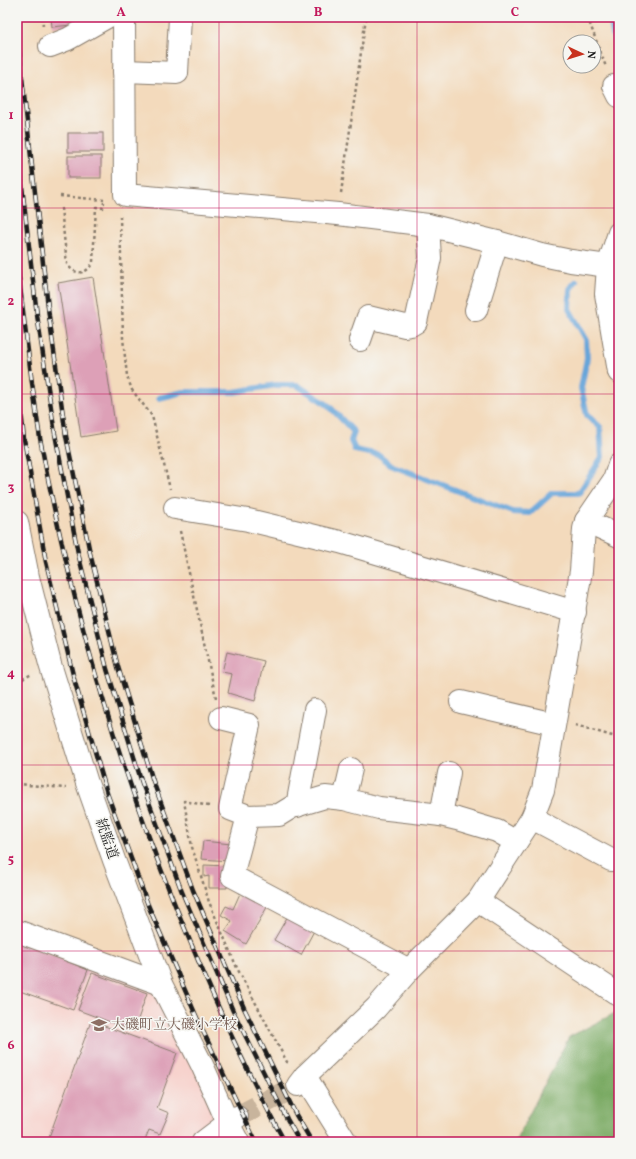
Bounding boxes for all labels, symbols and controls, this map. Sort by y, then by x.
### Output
text: A [116,4,126,22]
text: B [314,4,323,22]
text: C [511,4,519,22]
north arrow [562,34,602,74]
text: N [583,50,598,59]
text: 1 [8,107,14,125]
text: 2 [8,293,15,311]
text: 3 [8,479,15,497]
text: 4 [7,665,15,683]
street label: 統監道 [90,816,122,862]
text: 5 [8,851,14,869]
school or university icon: 大磯町立大磯小学校 [90,1016,108,1034]
place label: 大磯町立大磯小学校 [111,1016,237,1035]
text: 6 [7,1037,15,1055]

